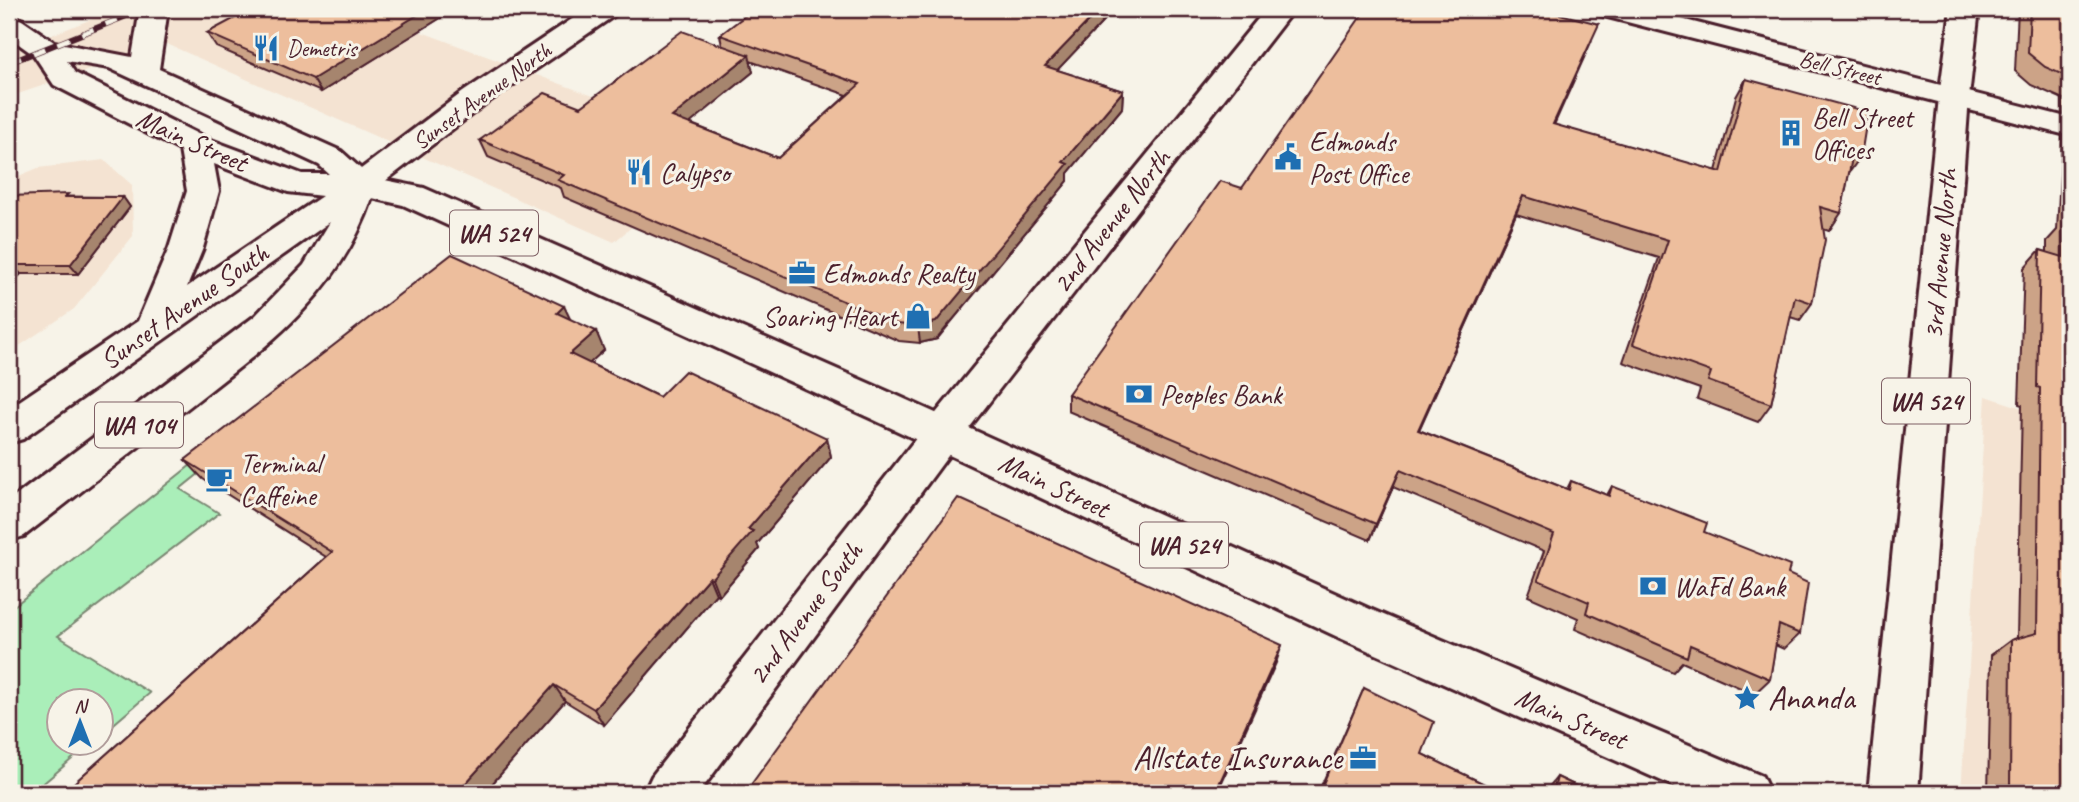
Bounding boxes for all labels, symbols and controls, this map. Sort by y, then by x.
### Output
restaurant icon: Demetris [251,33,281,63]
place label: Demetris [287,34,359,63]
street label: Sunset Avenue North [407,35,558,156]
street label: Bell Street [1796,44,1886,93]
street label: Main Street [131,100,255,181]
place label: Bell Street Offices [1812,100,1915,167]
building icon: Bell Street Offices [1776,118,1806,148]
place label: Edmonds Post Office [1309,124,1410,191]
street label: 2nd Avenue North [1044,140,1179,300]
public building icon: Edmonds Post Office [1273,142,1303,172]
place label: Calypso [660,155,733,190]
restaurant icon: Calypso [624,157,654,187]
street label: 3rd Avenue North [1915,165,1965,341]
road number: WA 524 [450,210,538,256]
street label: Sunset Avenue South [93,234,276,377]
place label: Edmonds Realty [823,256,977,291]
office icon: Edmonds Realty [787,258,817,288]
place label: Soaring Heart [762,299,900,334]
shop icon: Soaring Heart [903,301,933,331]
place label: Peoples Bank [1160,377,1284,412]
road number: WA 524 [1882,378,1970,424]
bank icon: Peoples Bank [1124,379,1154,409]
road number: WA 104 [95,402,183,448]
street label: Main Street [993,444,1117,527]
place label: Terminal Caffeine [240,446,326,513]
cafe icon: Terminal Caffeine [204,464,234,494]
road number: WA 524 [1140,523,1228,568]
street label: 2nd Avenue South [740,534,871,691]
place label: WaFd Bank [1674,569,1787,604]
bank icon: WaFd Bank [1638,571,1668,601]
place label: Ananda [1768,677,1856,719]
street label: Main Street [1510,679,1634,758]
place icon: Ananda [1732,683,1762,713]
north arrow [46,686,116,756]
text: N [74,694,89,718]
place label: Allstate Insurance [1133,737,1344,779]
office icon: Allstate Insurance [1348,743,1378,773]

